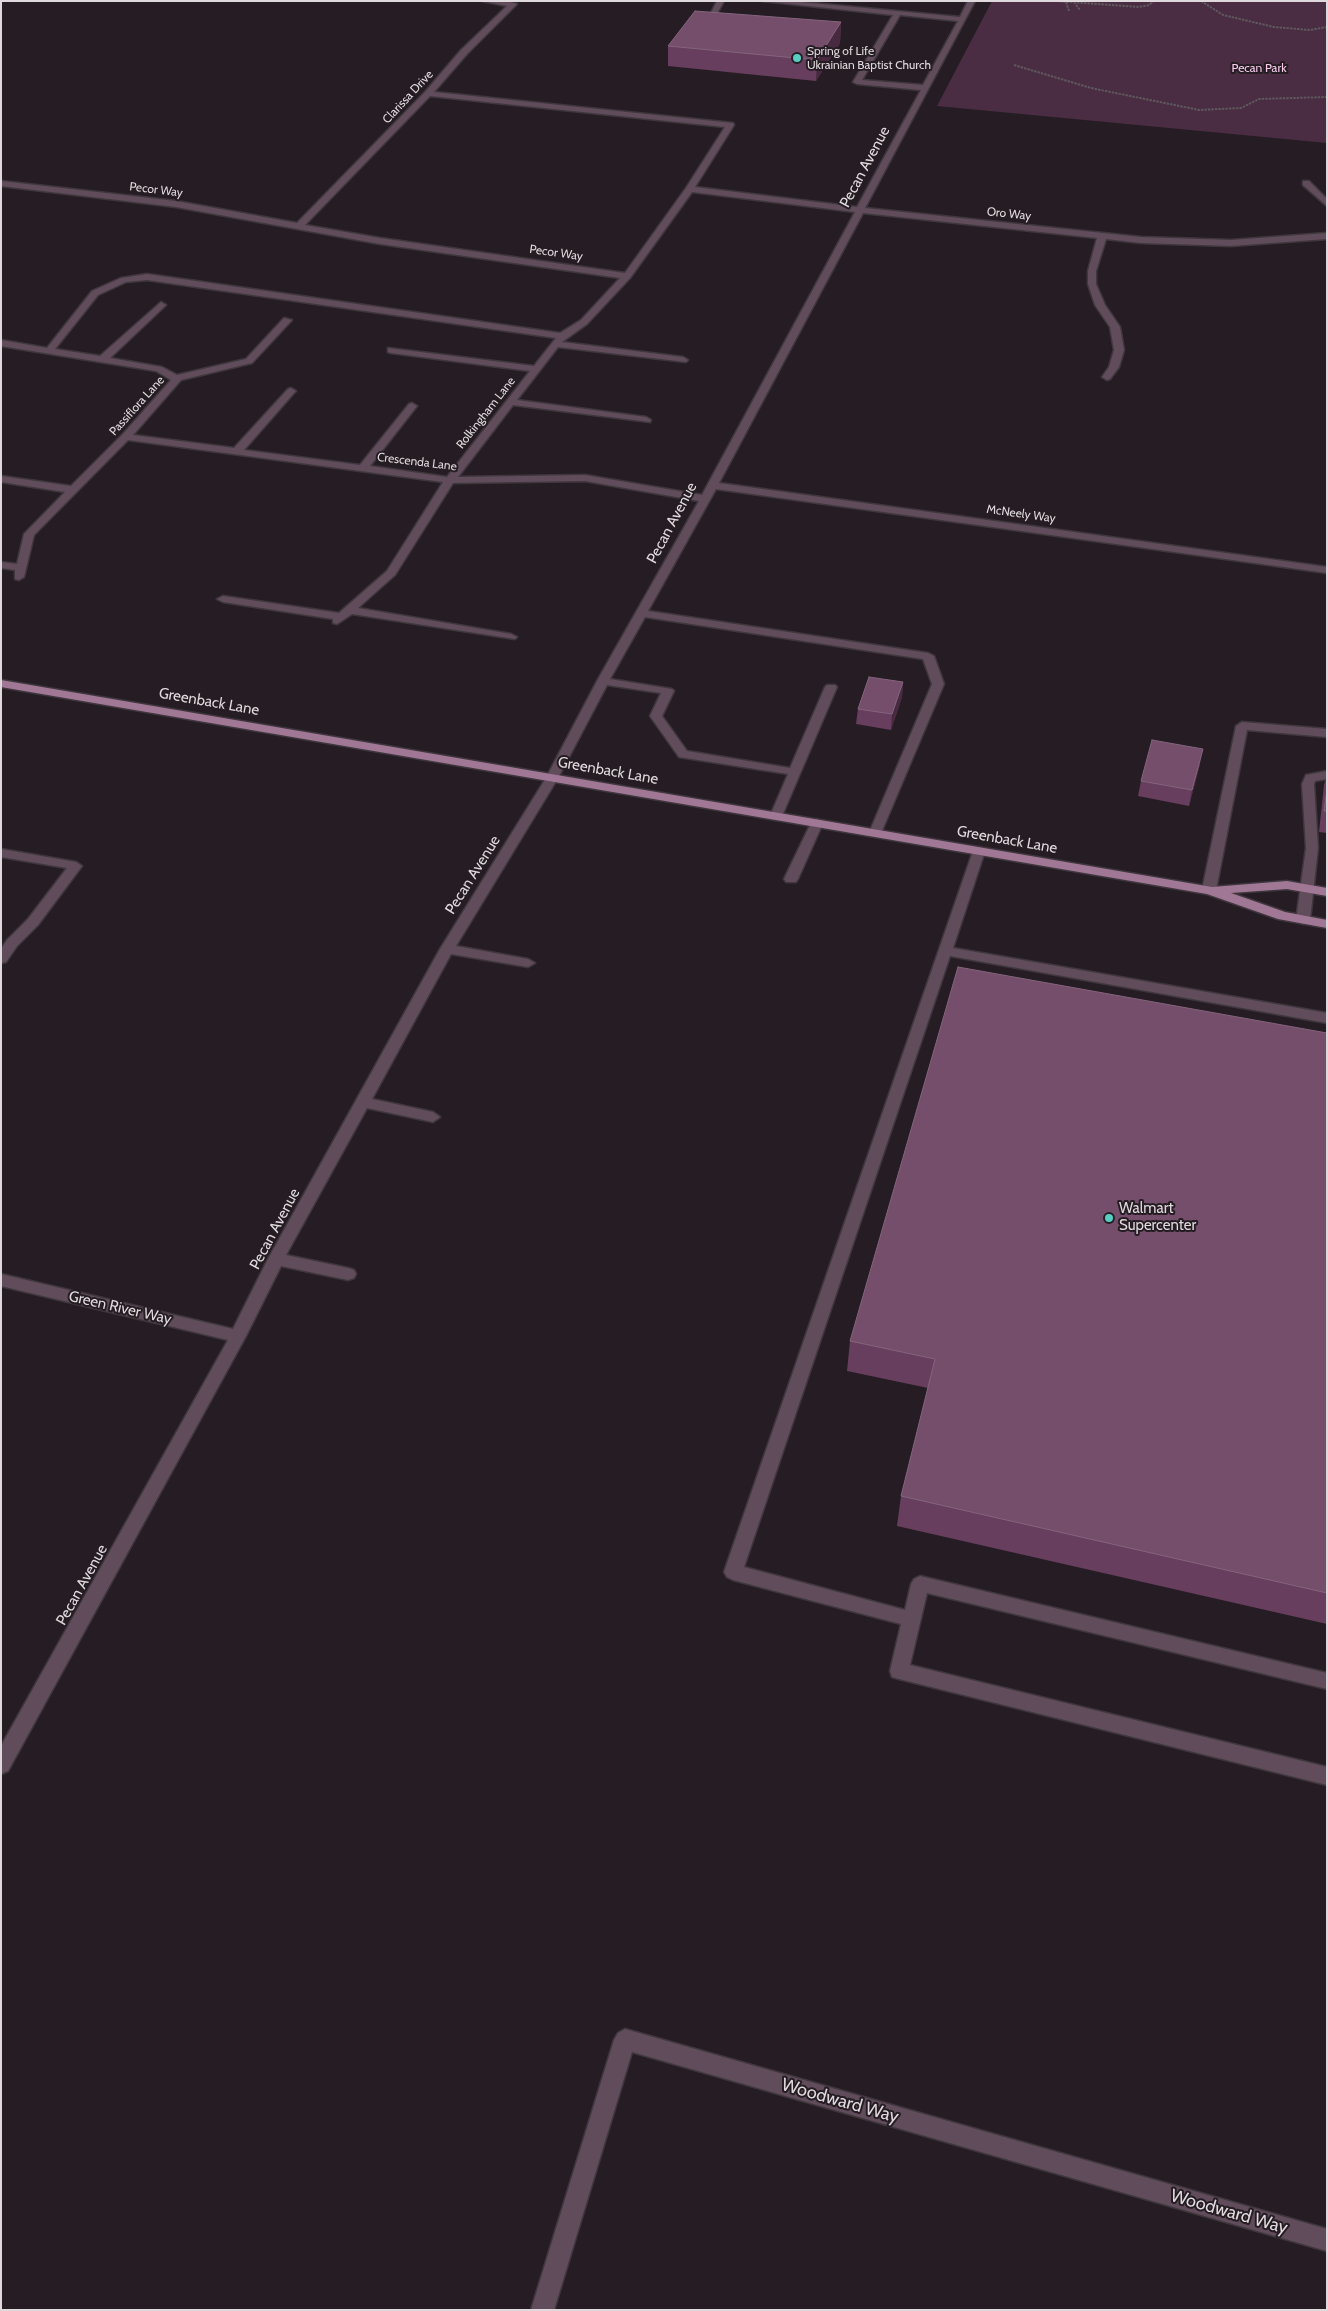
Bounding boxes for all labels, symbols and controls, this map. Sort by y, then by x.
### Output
place label: Spring of Life Ukrainian Baptist Church [807,44,931,72]
marker: Spring of Life Ukrainian Baptist Church [791,52,803,64]
park label: Pecan Park [1231,61,1287,75]
street label: Clarissa Drive [380,67,436,127]
street label: Pecan Avenue [836,123,894,211]
street label: Pecor Way [128,180,184,200]
street label: Oro Way [986,205,1032,223]
street label: Pecor Way [528,242,584,264]
street label: Passiflora Lane [107,373,167,439]
street label: Rolkingham Lane [453,374,519,452]
street label: Crescenda Lane [376,450,458,474]
street label: Pecan Avenue [643,479,701,567]
street label: McNeely Way [986,502,1056,526]
street label: Greenback Lane [157,684,261,720]
street label: Greenback Lane [556,753,660,789]
street label: Greenback Lane [955,822,1059,858]
street label: Pecan Avenue [442,832,504,918]
street label: Pecan Avenue [246,1185,304,1273]
place label: Walmart Supercenter [1119,1200,1196,1235]
marker: Walmart Supercenter [1103,1212,1115,1224]
street label: Green River Way [67,1287,173,1329]
street label: Pecan Avenue [52,1542,112,1628]
street label: Woodward Way [779,2074,901,2128]
street label: Woodward Way [1168,2185,1290,2239]

